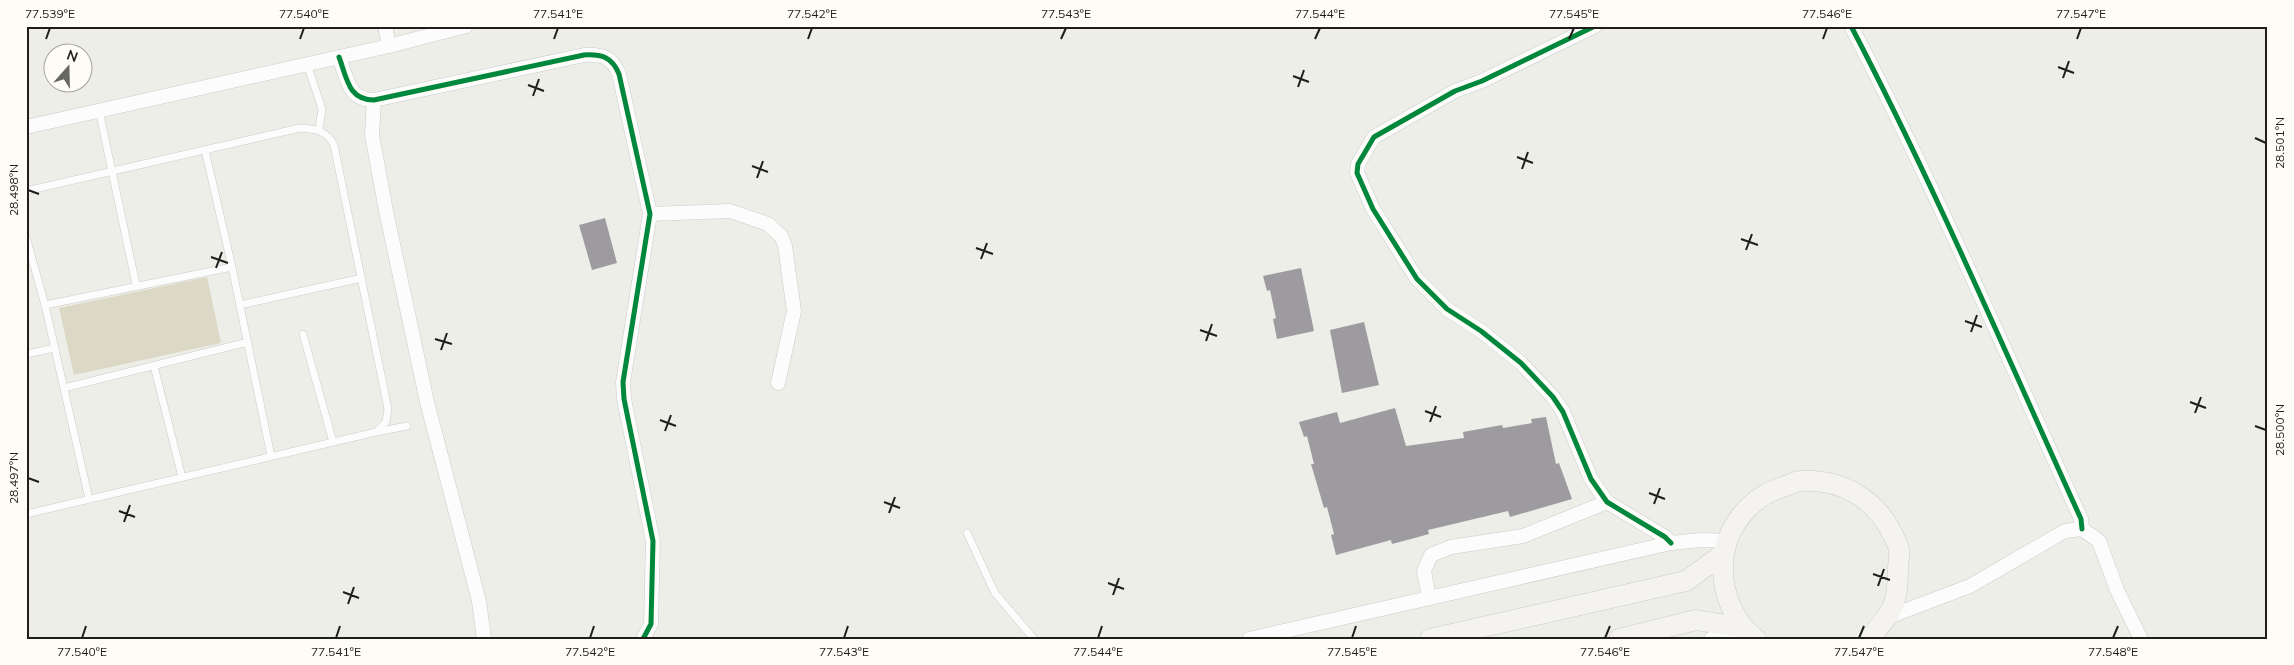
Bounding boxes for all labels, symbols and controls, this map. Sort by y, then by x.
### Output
text: 77.539°E [25,6,75,21]
text: 77.540°E [279,6,329,21]
text: 77.541°E [533,6,583,21]
text: 77.542°E [787,6,837,21]
text: 77.543°E [1041,6,1091,21]
text: 77.544°E [1295,6,1345,21]
text: 77.545°E [1549,6,1599,21]
text: 77.546°E [1802,6,1852,21]
text: 77.547°E [2056,6,2106,21]
north arrow [42,42,92,92]
text: N [64,46,80,66]
text: 28.501°N [2272,117,2287,169]
text: 28.498°N [6,164,21,216]
text: 28.500°N [2272,404,2287,456]
text: 28.497°N [6,452,21,504]
text: 77.540°E [57,644,107,659]
text: 77.541°E [311,644,361,659]
text: 77.542°E [565,644,615,659]
text: 77.543°E [819,644,869,659]
text: 77.544°E [1073,644,1123,659]
text: 77.545°E [1327,644,1377,659]
text: 77.546°E [1580,644,1630,659]
text: 77.547°E [1834,644,1884,659]
text: 77.548°E [2088,644,2138,659]

